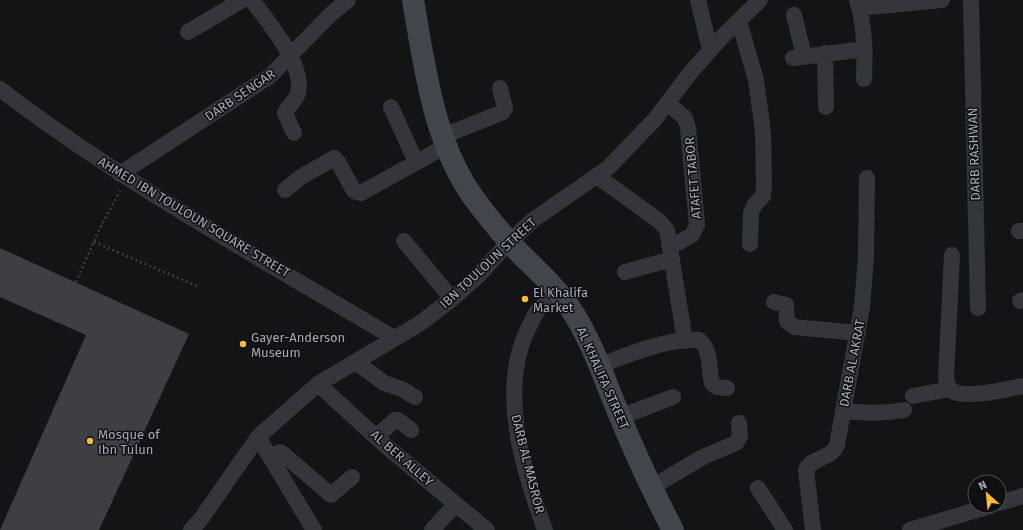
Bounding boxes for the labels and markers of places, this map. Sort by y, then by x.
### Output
place label: El Khalifa Market [533,285,588,315]
marker: El Khalifa Market [520,294,530,304]
place label: Gayer-Anderson Museum [251,330,345,360]
marker: Gayer-Anderson Museum [238,339,248,349]
place label: Mosque of Ibn Tulun [98,427,161,457]
marker: Mosque of Ibn Tulun [85,436,95,446]

